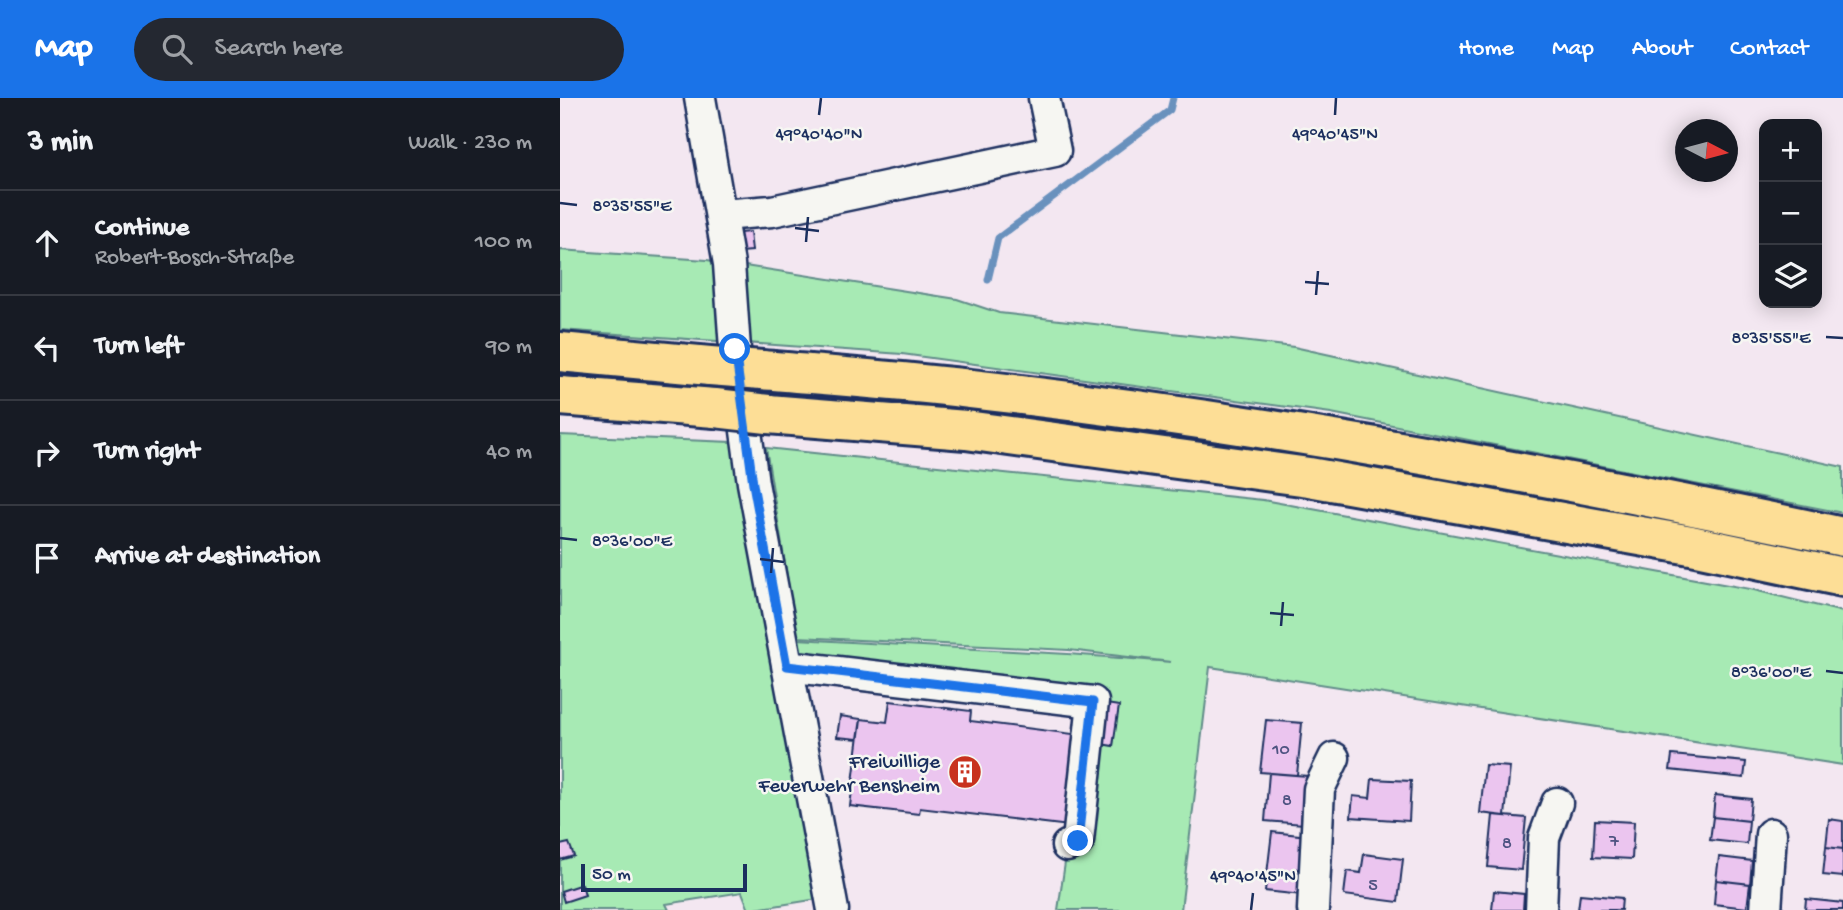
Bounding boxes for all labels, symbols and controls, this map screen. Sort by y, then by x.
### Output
search box [134,18,624,81]
text: Map [35,30,92,68]
icon: search [158,30,196,68]
text: Search here [214,34,343,65]
text: Home [1458,35,1514,64]
text: Map [1552,35,1594,64]
text: About [1632,35,1692,64]
text: Contact [1730,35,1808,64]
north arrow [1675,119,1738,182]
map controls [1759,119,1822,308]
button: + [1759,119,1822,182]
text: 49°40'40"N [776,125,862,146]
text: 49°40'45"N [1292,125,1378,146]
text: 3 min [28,126,93,161]
text: Walk · 230 m [408,130,532,157]
button: − [1759,182,1822,245]
text: 8°35'55"E [593,197,672,218]
text: Continue [95,214,189,245]
icon: ahead [28,224,66,262]
text: 100 m [475,229,532,256]
text: Robert-Bosch-Straße [95,245,294,272]
button: layers [1759,245,1822,308]
icon: left [28,329,66,367]
text: 8°35'55"E [1732,329,1811,350]
text: Turn left [95,332,183,363]
route start [719,333,750,364]
text: 90 m [486,334,532,361]
icon: right [28,434,66,472]
text: Turn right [95,437,199,468]
text: 40 m [486,439,532,466]
text: 8°36'00"E [592,532,673,553]
icon: arrive [28,539,66,577]
text: Arrive at destination [95,542,320,573]
text: 8°36'00"E [1731,663,1812,684]
house number: 10 [1271,740,1290,761]
place label: Freiwillige Feuerwehr Bensheim [758,751,941,800]
building icon: Freiwillige Feuerwehr Bensheim [946,753,984,791]
house number: 8 [1282,791,1292,812]
route end [1062,825,1093,856]
house number: 7 [1608,832,1619,853]
house number: 8 [1502,834,1512,855]
scale bar [581,861,747,893]
text: 50 m [592,864,631,887]
text: 49°40'45"N [1210,867,1296,888]
house number: 5 [1368,876,1378,897]

